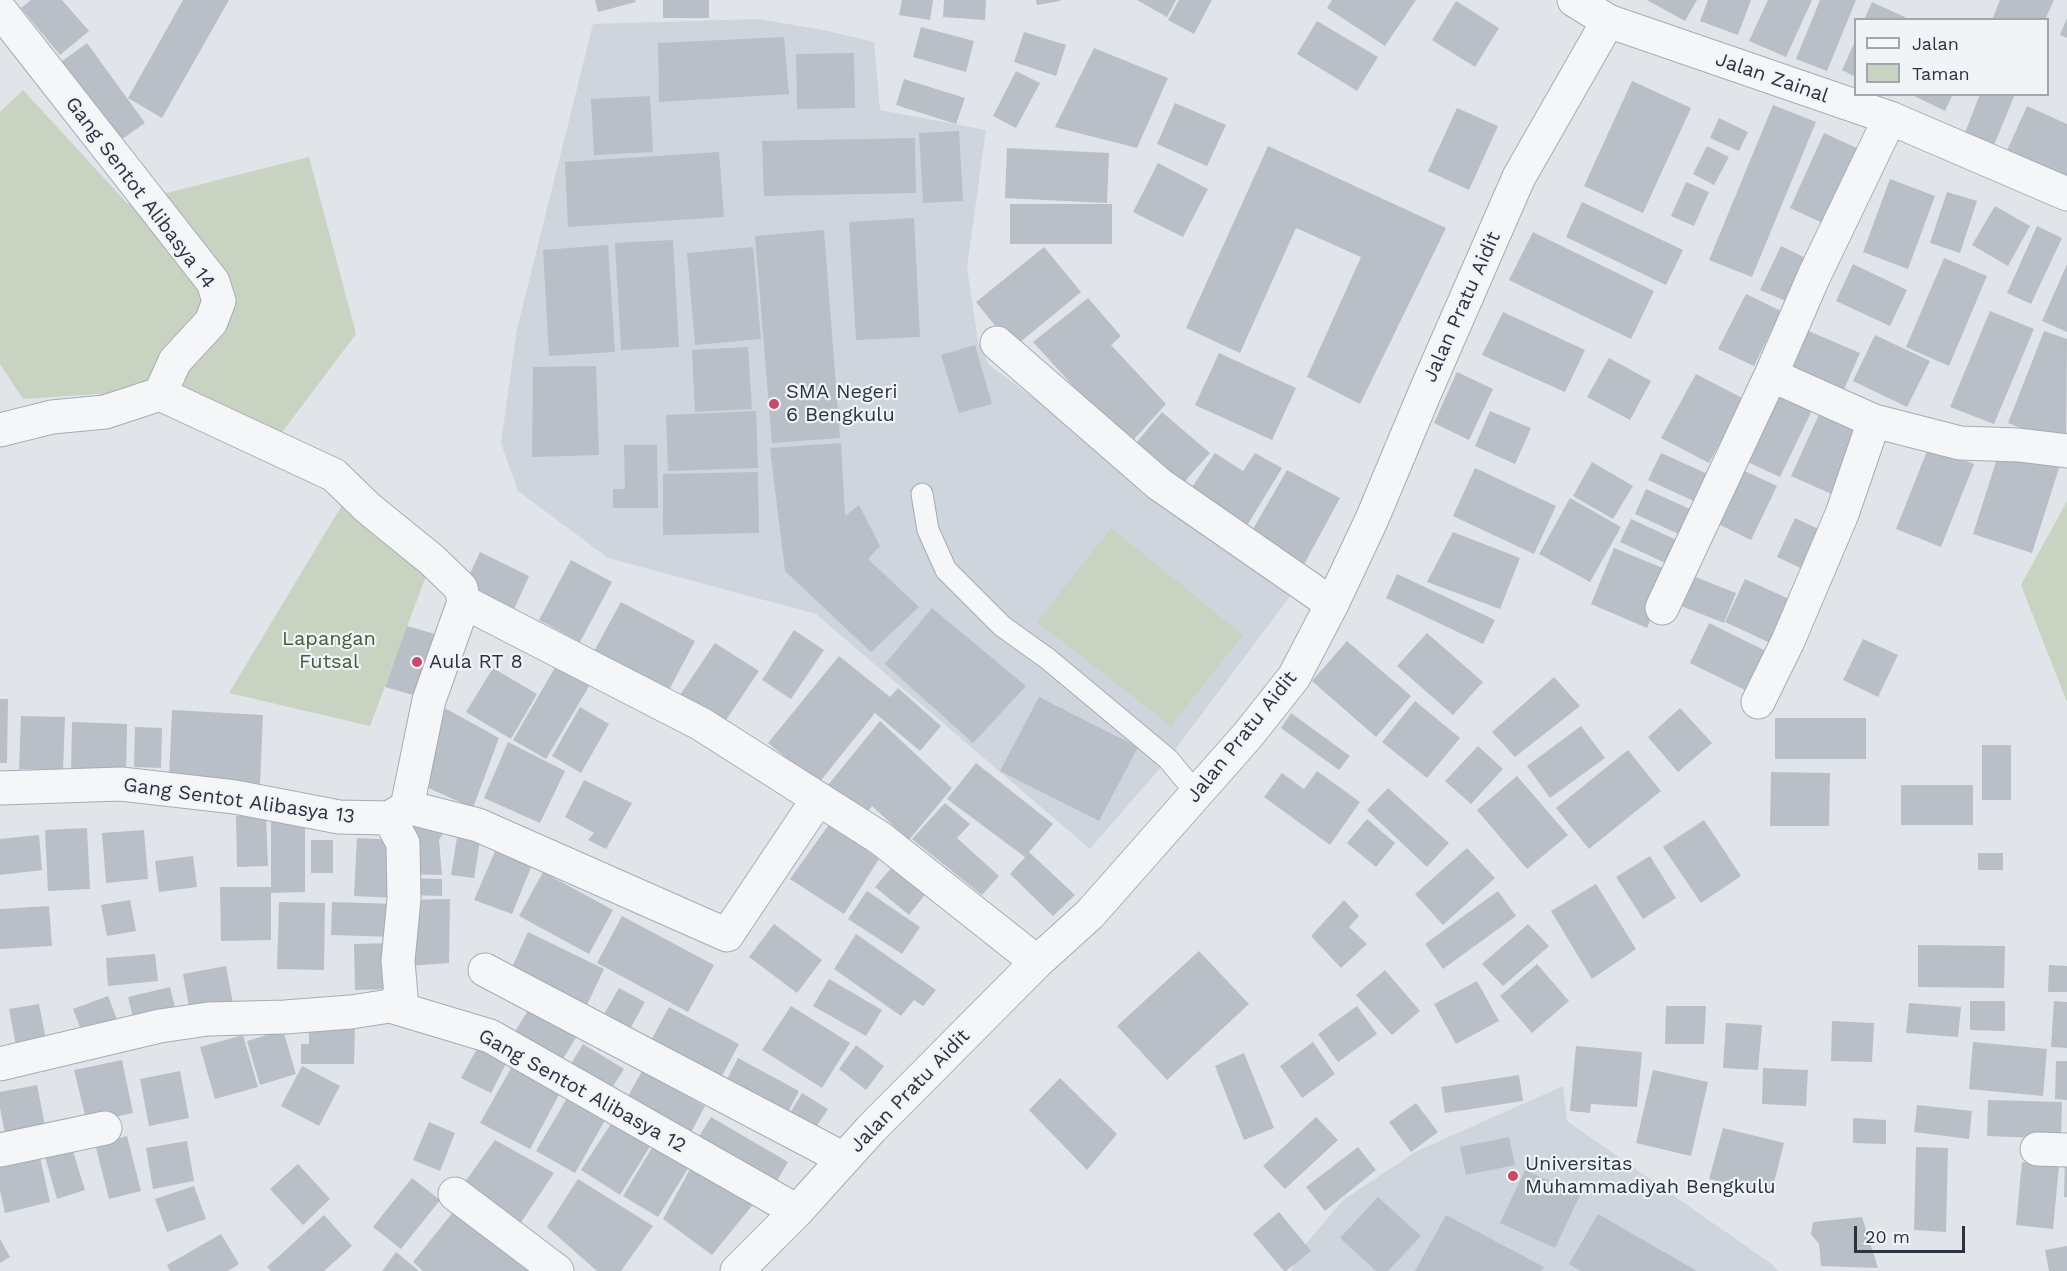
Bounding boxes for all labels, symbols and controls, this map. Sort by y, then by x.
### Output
legend [1854,18,2049,96]
text: Jalan [1912,33,1959,54]
street label: Jalan Zainal [1712,47,1832,109]
text: Taman [1912,63,1970,84]
street label: Gang Sentot Alibasya 14 [60,92,220,294]
street label: Jalan Pratu Aidit [1418,228,1506,386]
place label: SMA Negeri 6 Bengkulu [786,380,898,427]
marker: SMA Negeri 6 Bengkulu [767,397,781,411]
park label: Lapangan Futsal [282,627,376,674]
place label: Aula RT 8 [429,650,523,674]
marker: Aula RT 8 [410,655,424,669]
street label: Jalan Pratu Aidit [1182,666,1302,808]
street label: Gang Sentot Alibasya 13 [122,773,356,829]
street label: Gang Sentot Alibasya 12 [474,1024,690,1158]
street label: Jalan Pratu Aidit [845,1024,975,1158]
place label: Universitas Muhammadiyah Bengkulu [1525,1152,1776,1199]
marker: Universitas Muhammadiyah Bengkulu [1506,1169,1520,1183]
scale bar [1857,1214,1968,1252]
text: 20 m [1865,1226,1910,1247]

